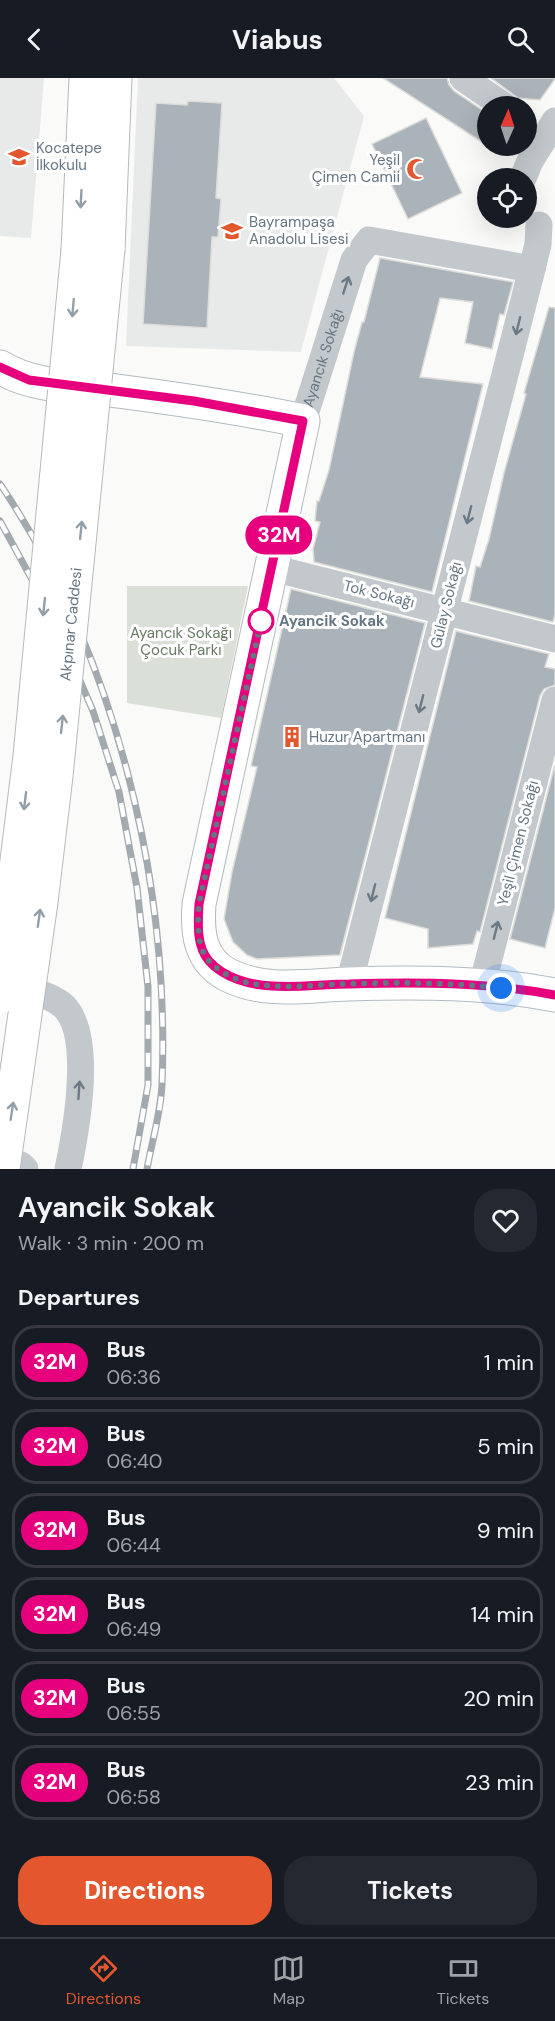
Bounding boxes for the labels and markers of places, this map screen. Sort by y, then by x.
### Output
place label: Kocatepe İlkokulu [36,138,102,175]
school or university icon: Kocatepe İlkokulu [7,145,31,169]
place label: Yeşil Çimen Camii [312,150,400,187]
mosque icon: Yeşil Çimen Camii [405,157,429,181]
place label: Bayrampaşa Anadolu Lisesi [249,212,349,249]
school or university icon: Bayrampaşa Anadolu Lisesi [220,219,244,243]
marker: Ayancik Sokak [248,608,274,634]
place label: Ayancik Sokak [279,611,385,631]
building icon: Huzur Apartmanı [280,725,304,749]
place label: Huzur Apartmanı [309,727,425,747]

